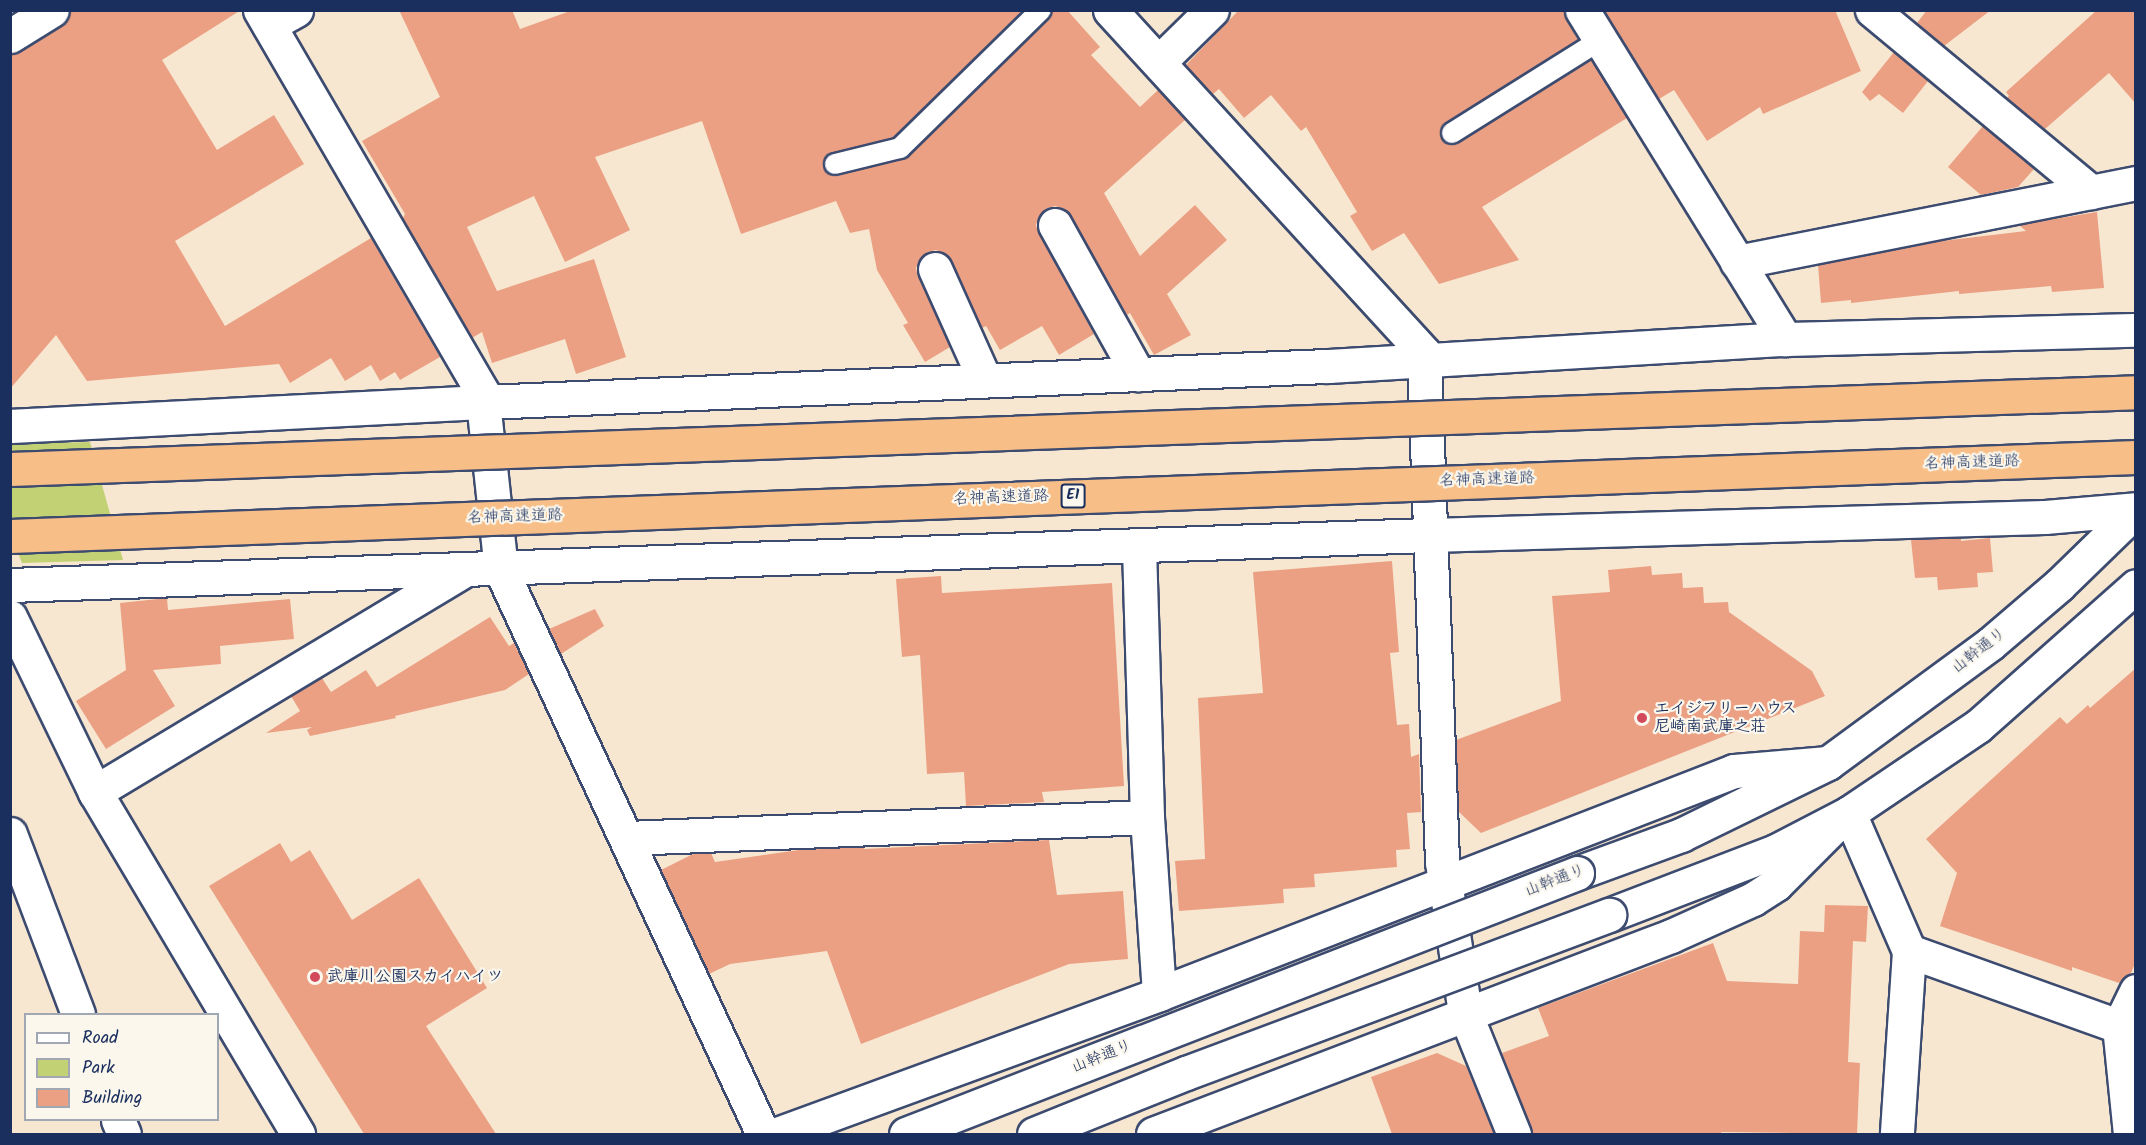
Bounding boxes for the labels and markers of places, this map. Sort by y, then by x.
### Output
place label: エイジフリーハウス 尼崎南武庫之荘 [1654,699,1798,737]
marker: エイジフリーハウス 尼崎南武庫之荘 [1635,711,1649,725]
place label: 武庫川公園スカイハイツ [327,967,503,987]
marker: 武庫川公園スカイハイツ [308,970,322,984]

